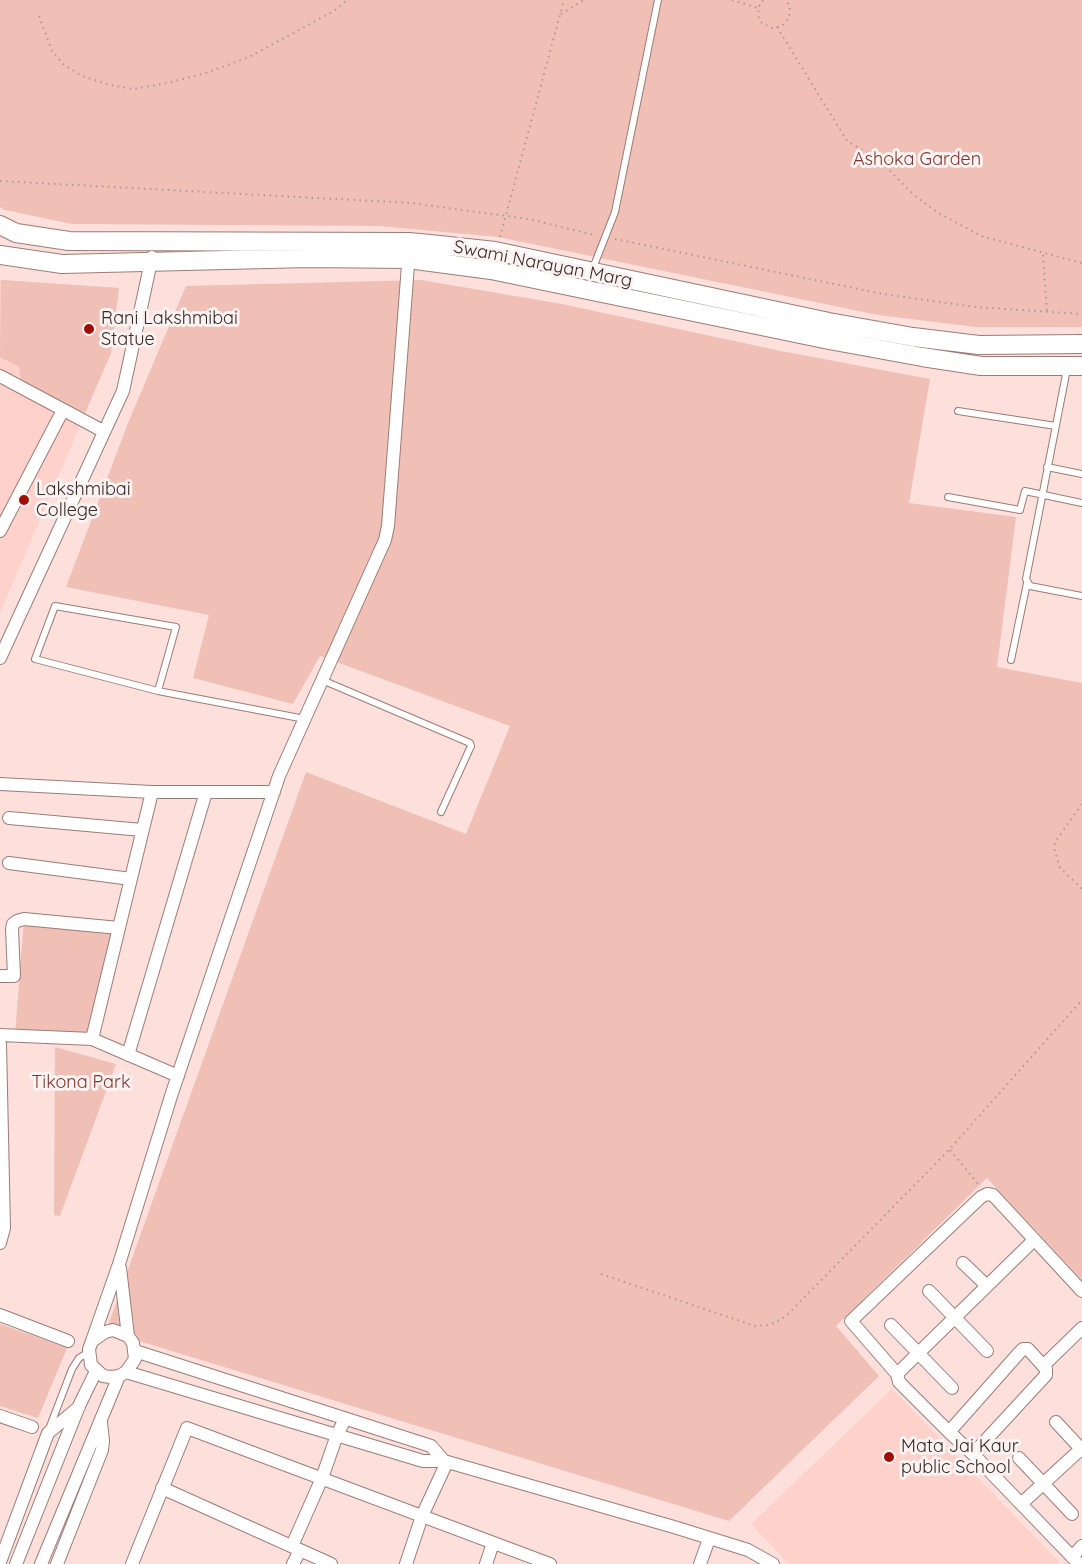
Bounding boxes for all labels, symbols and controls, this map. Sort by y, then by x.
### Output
park label: Ashoka Garden [853,149,981,171]
street label: Swami Narayan Marg [452,236,634,292]
place label: Rani Lakshmibai Statue [101,308,238,350]
marker: Rani Lakshmibai Statue [82,322,96,336]
place label: Lakshmibai College [36,479,131,522]
marker: Lakshmibai College [17,493,31,507]
park label: Tikona Park [31,1072,131,1094]
place label: Mata Jai Kaur public School [901,1436,1019,1478]
marker: Mata Jai Kaur public School [882,1450,896,1464]

